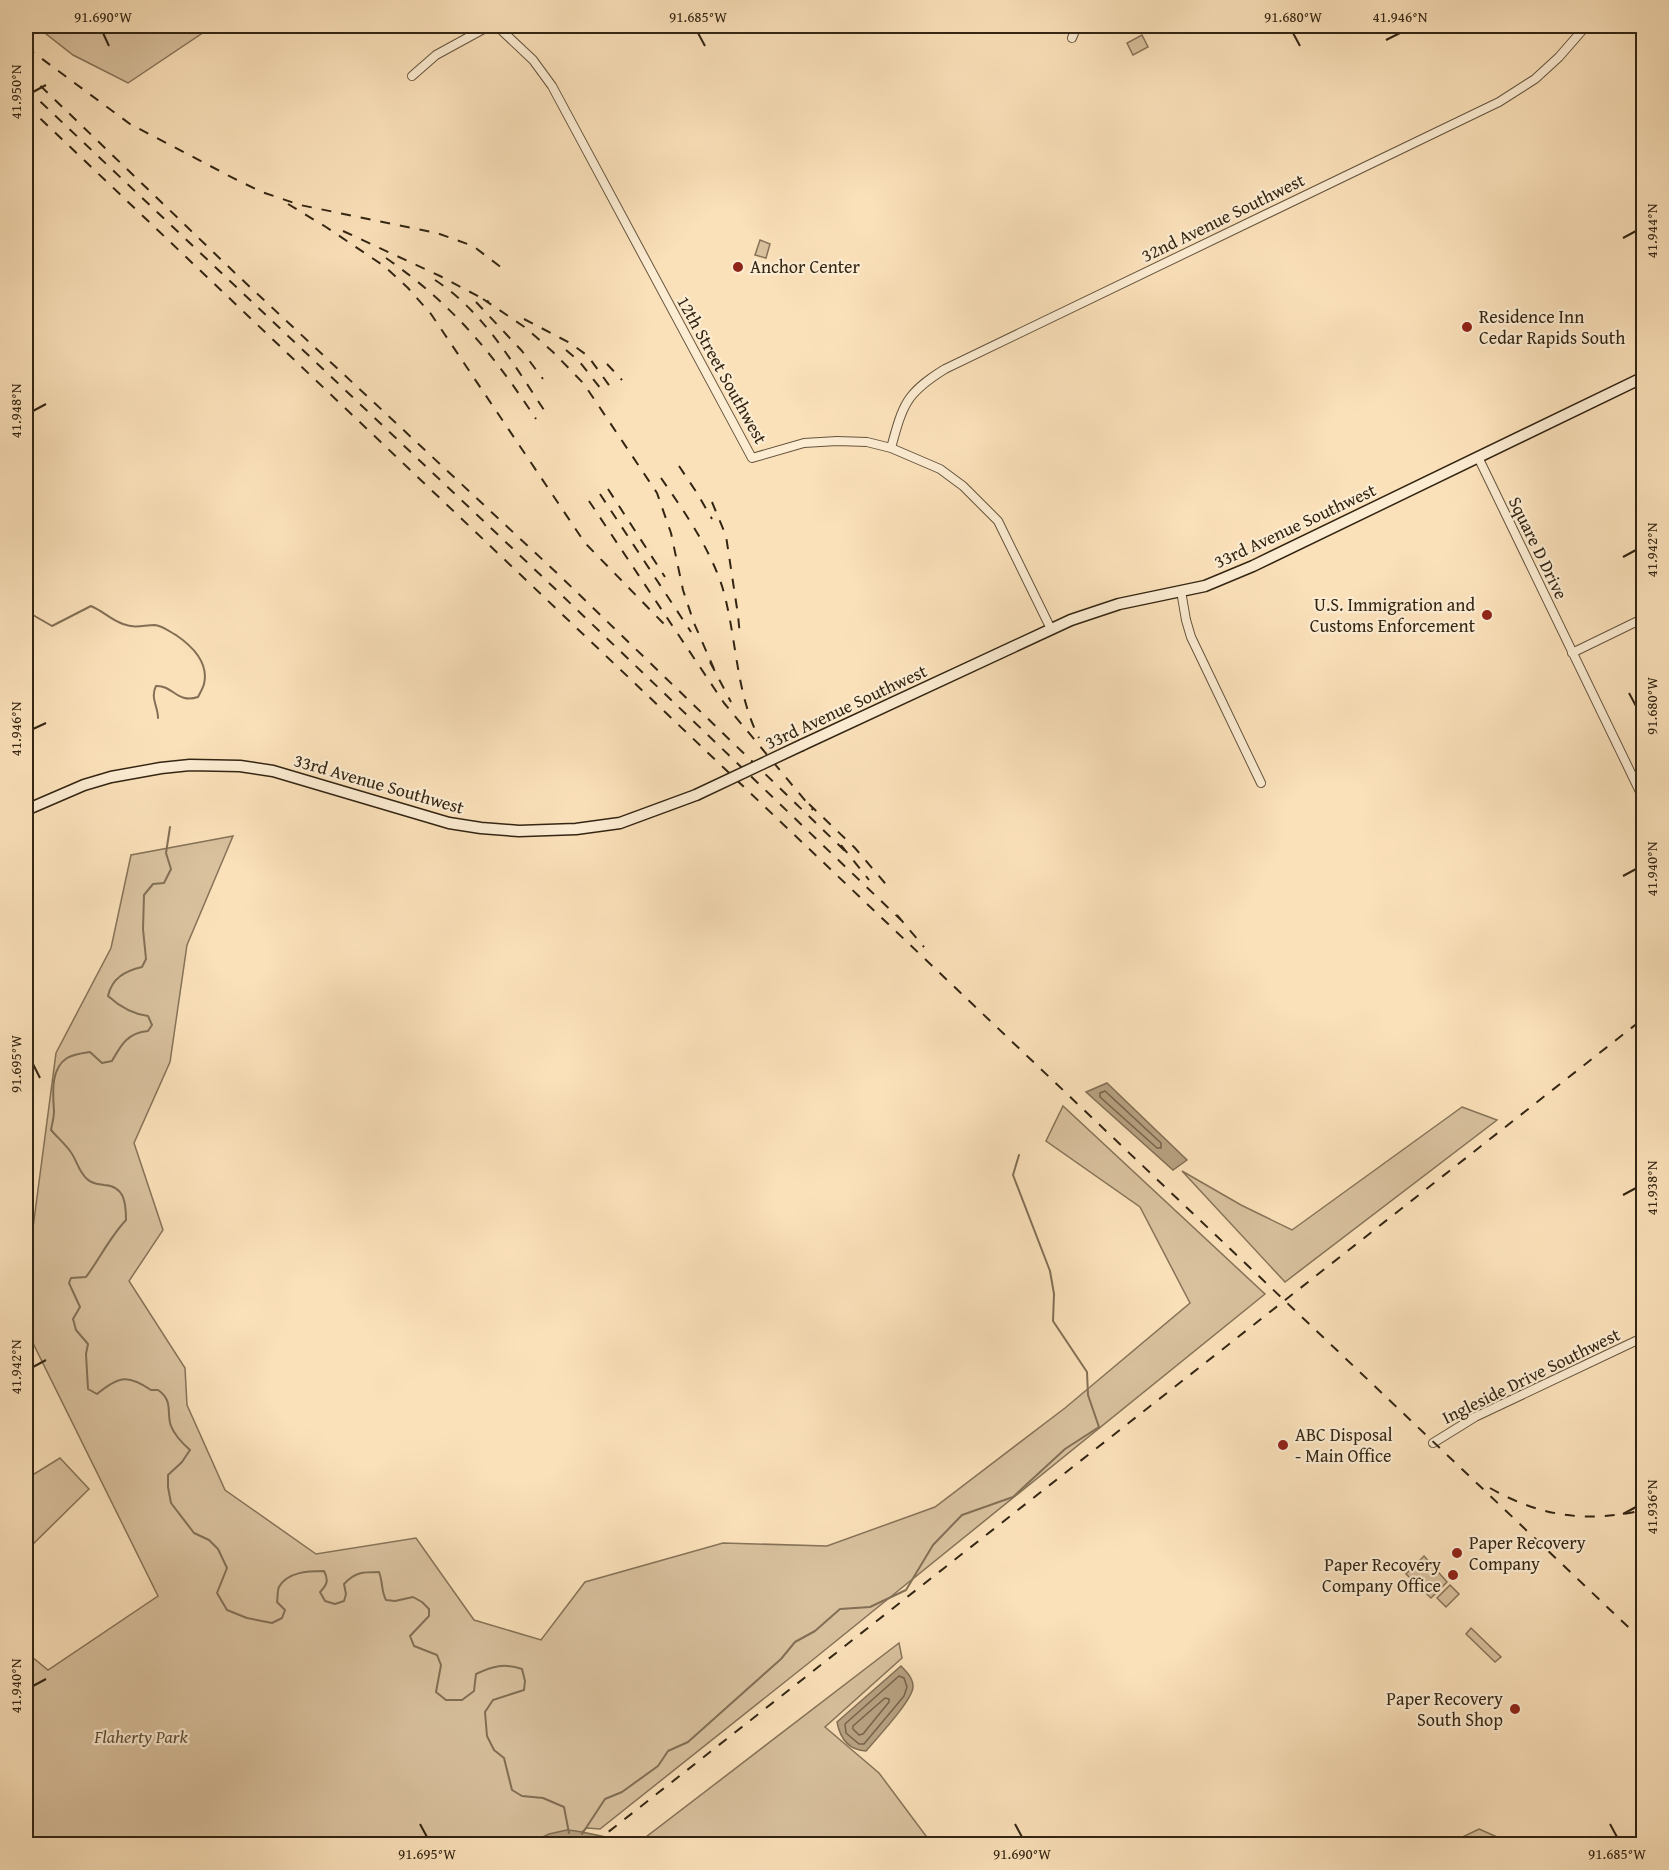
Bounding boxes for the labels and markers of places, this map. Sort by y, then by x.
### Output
place label: Anchor Center [750,253,861,280]
marker: Anchor Center [731,260,745,274]
place label: Residence Inn Cedar Rapids South [1479,303,1625,351]
marker: Residence Inn Cedar Rapids South [1460,320,1474,334]
place label: U.S. Immigration and Customs Enforcement [1310,591,1476,639]
marker: U.S. Immigration and Customs Enforcement [1480,608,1494,622]
place label: ABC Disposal - Main Office [1295,1421,1393,1469]
marker: ABC Disposal - Main Office [1276,1438,1290,1452]
place label: Paper Recovery Company [1469,1529,1586,1577]
marker: Paper Recovery Company [1450,1546,1464,1560]
place label: Paper Recovery Company Office [1322,1551,1441,1599]
marker: Paper Recovery Company Office [1446,1568,1460,1582]
place label: Paper Recovery South Shop [1386,1685,1503,1733]
marker: Paper Recovery South Shop [1508,1702,1522,1716]

